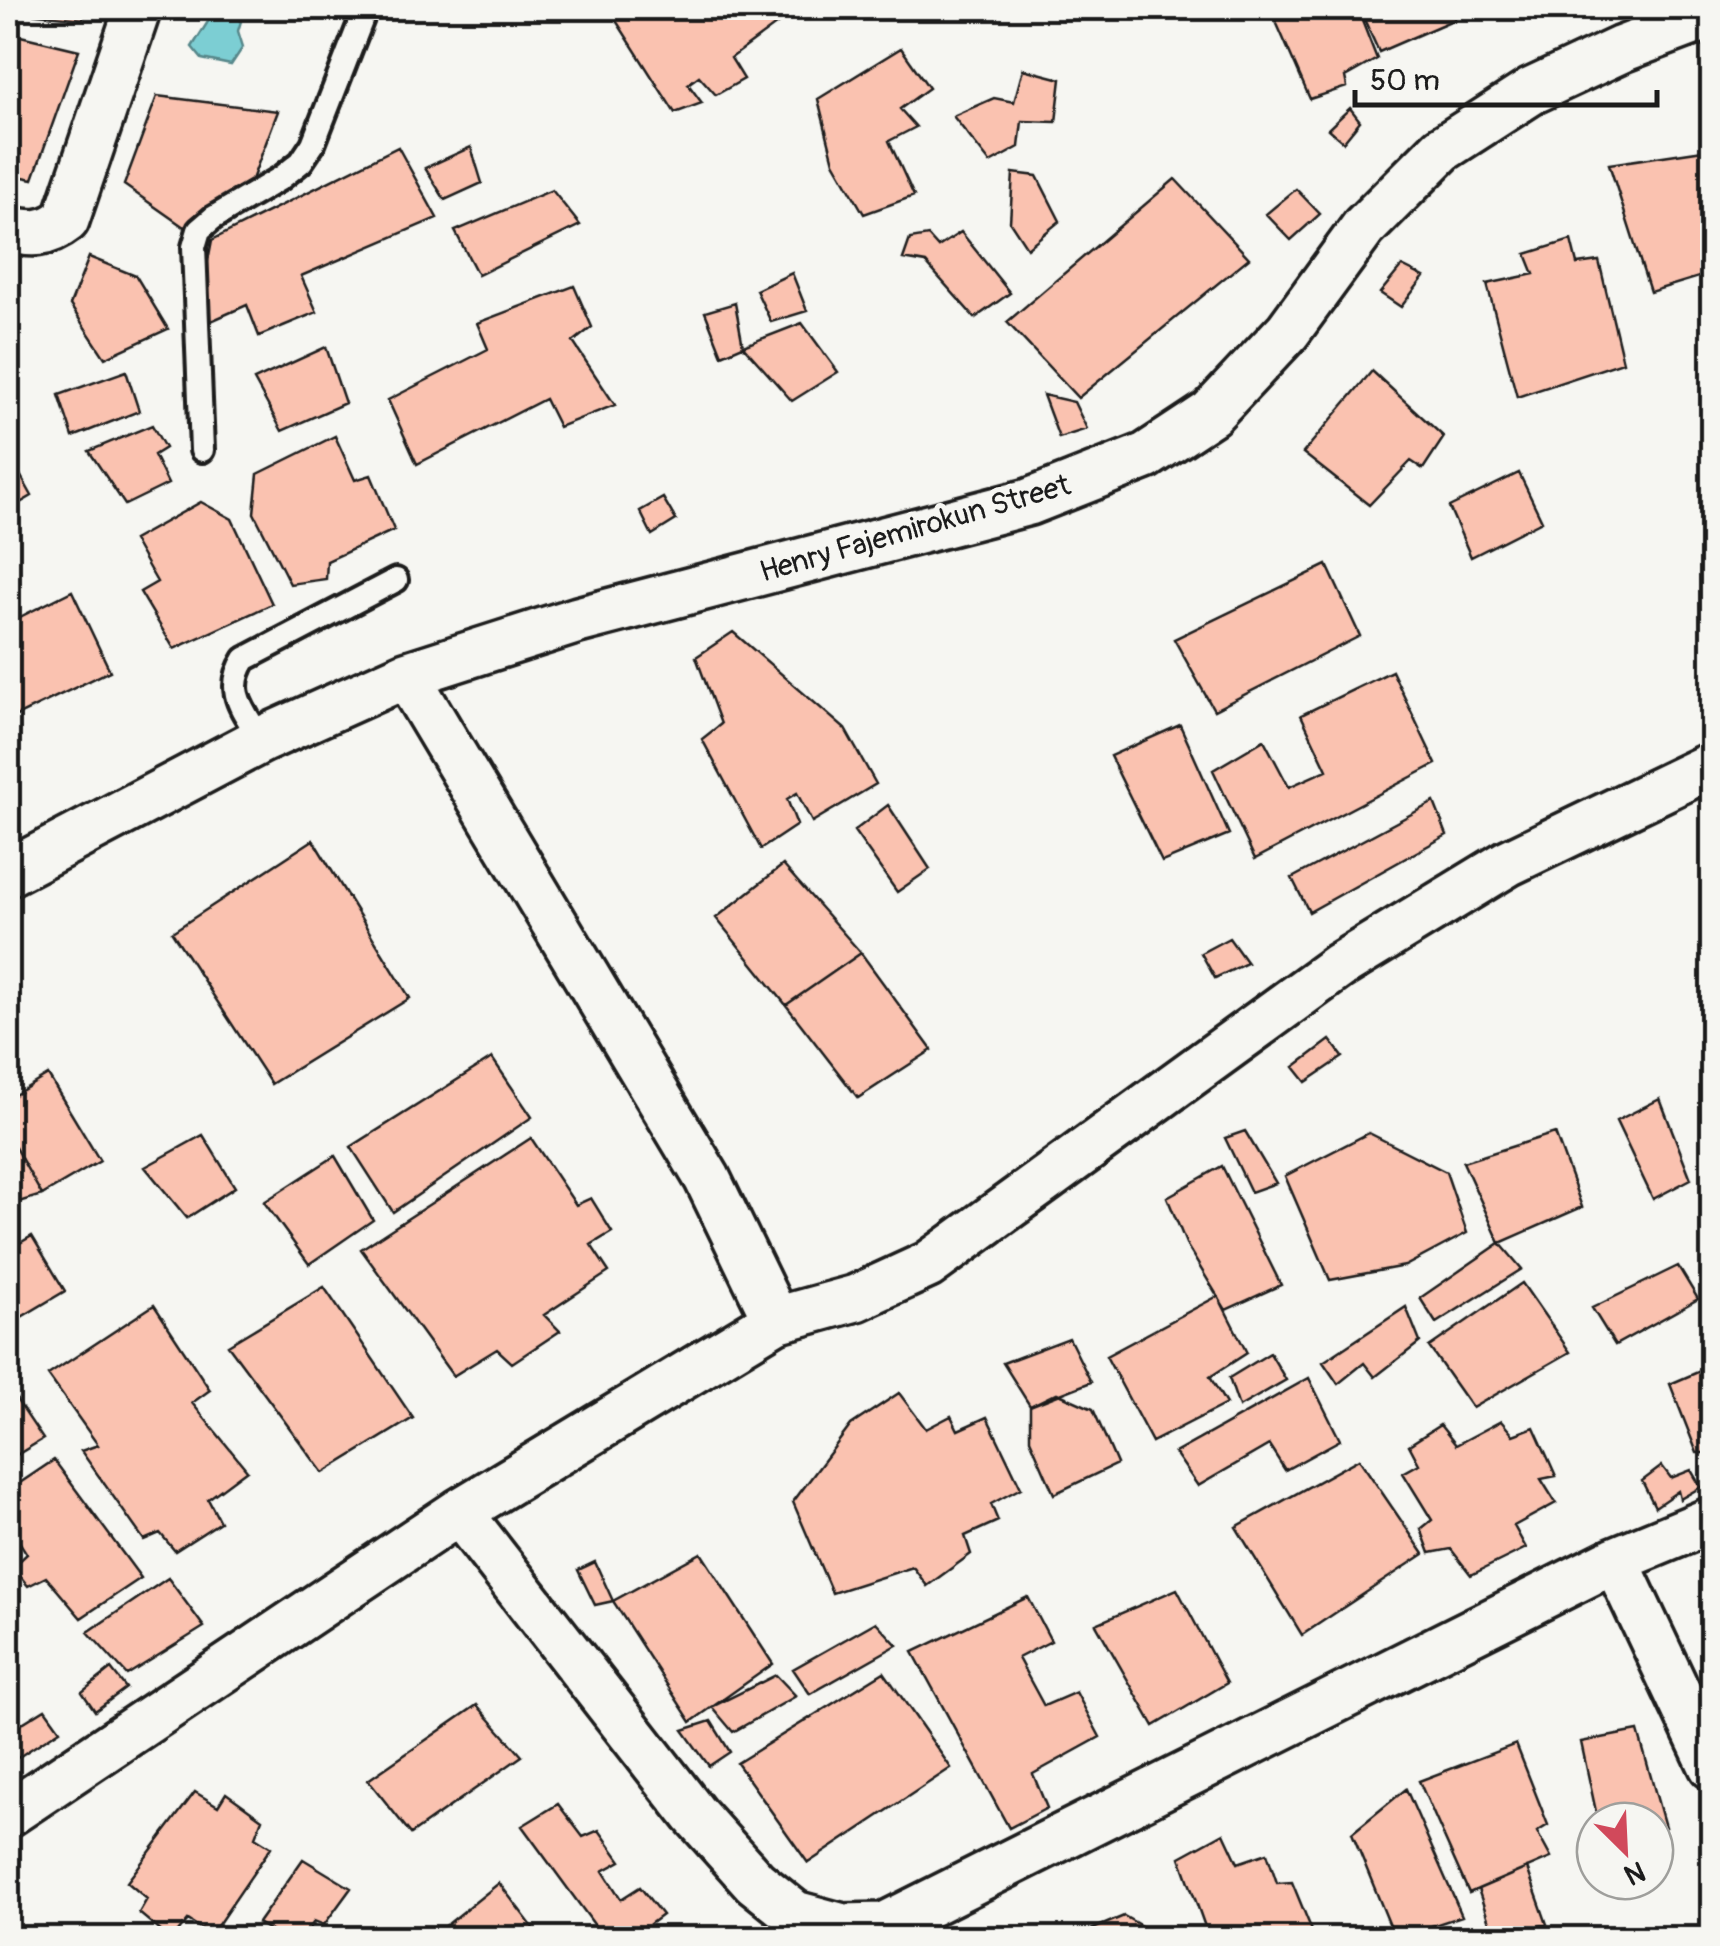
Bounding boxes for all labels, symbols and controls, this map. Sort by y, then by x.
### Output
scale bar [1355,45,1658,107]
text: 50 m [1370,62,1440,99]
street label: Henry Fajemirokun Street [756,466,1076,591]
north arrow [1575,1801,1675,1901]
text: N [1619,1853,1650,1892]

